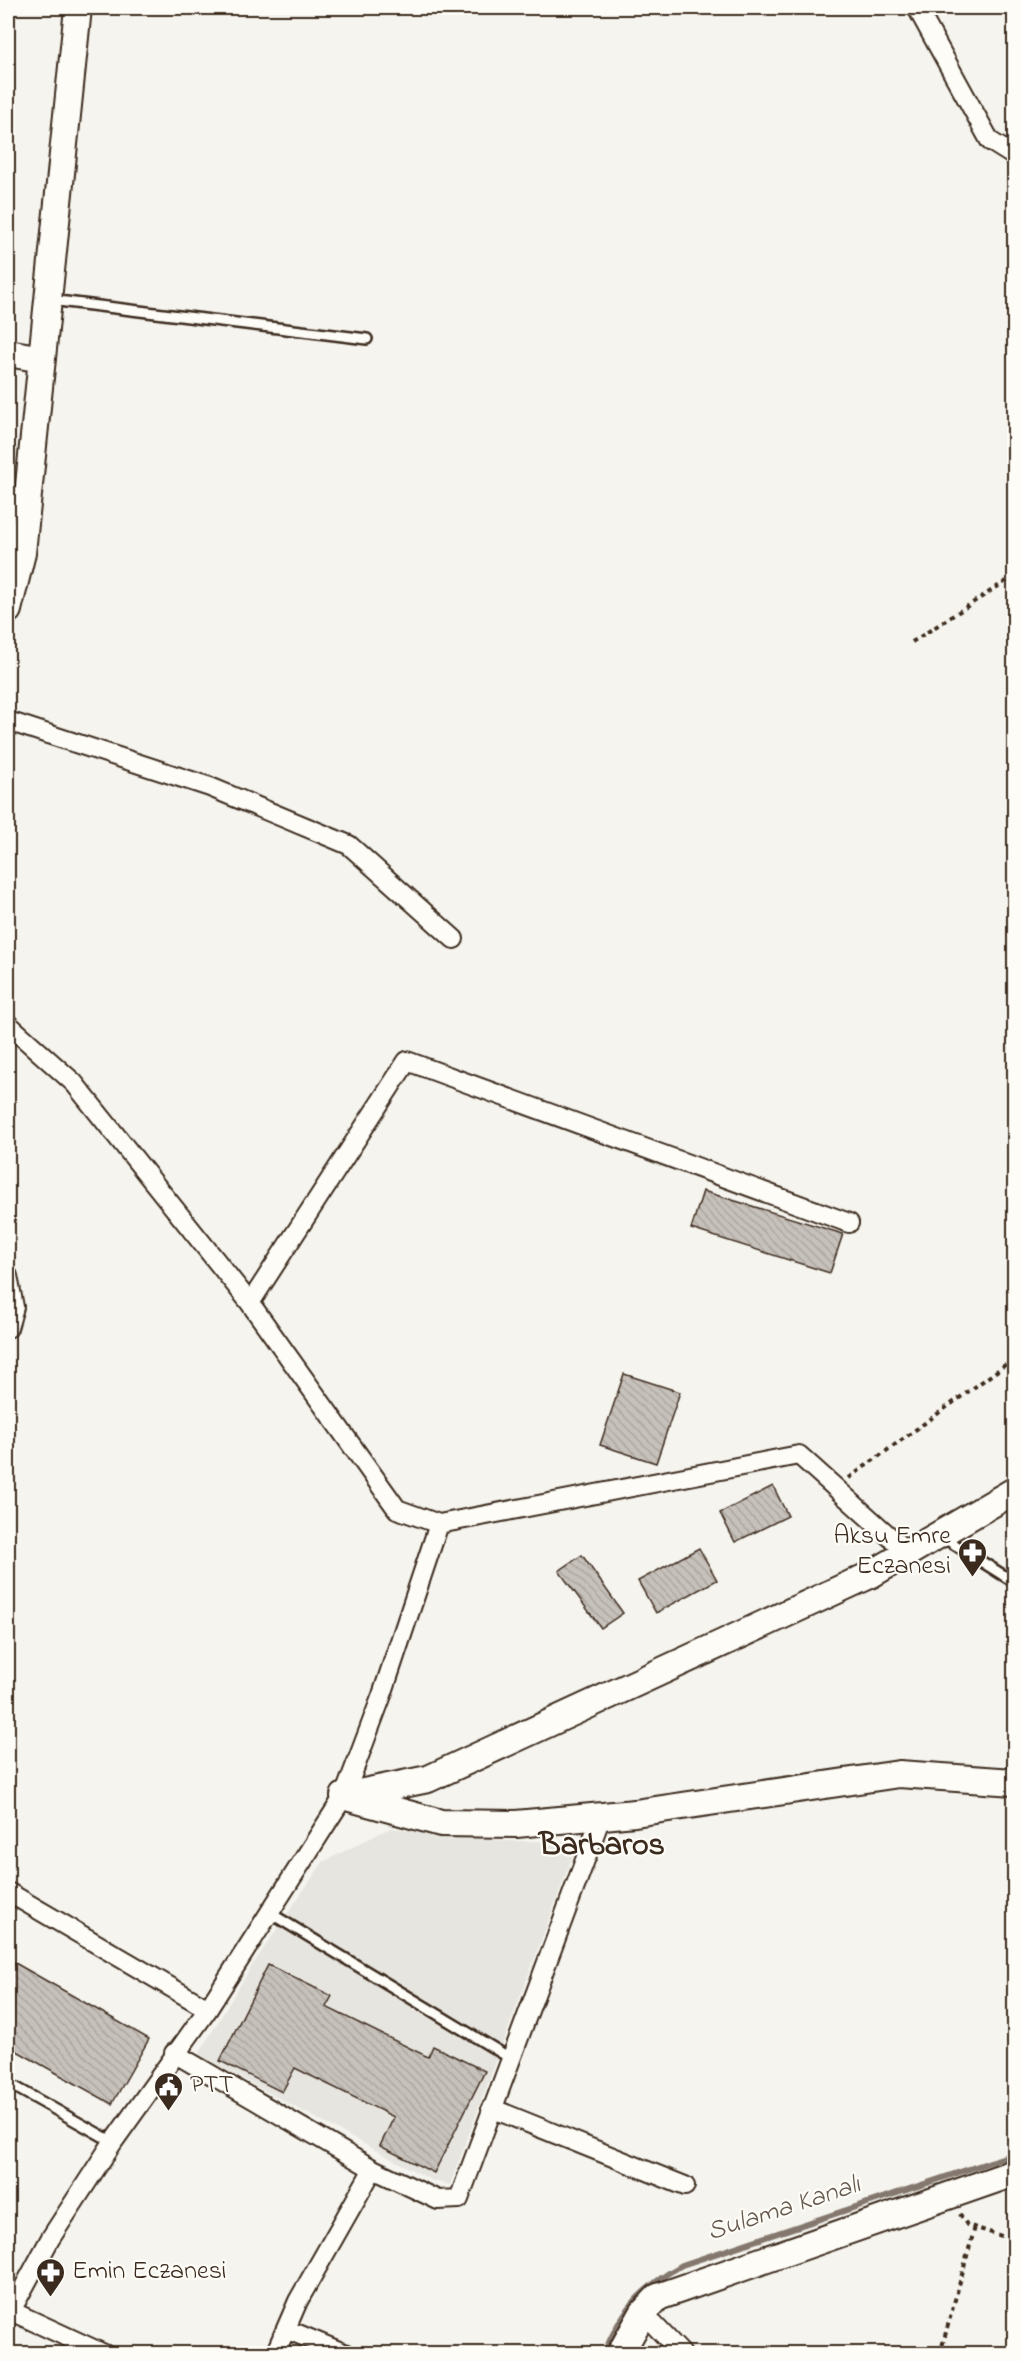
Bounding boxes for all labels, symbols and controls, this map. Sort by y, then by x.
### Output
place label: Aksu Emre Eczanesi [833,1518,951,1586]
pharmacy icon: Aksu Emre Eczanesi [956,1536,988,1578]
district label: Barbaros [537,1823,665,1870]
place label: PTT [190,2067,233,2105]
public building icon: PTT [153,2070,185,2112]
water label: Sulama Kanalı [702,2166,867,2252]
place label: Emin Eczanesi [72,2253,227,2291]
pharmacy icon: Emin Eczanesi [35,2256,67,2298]

